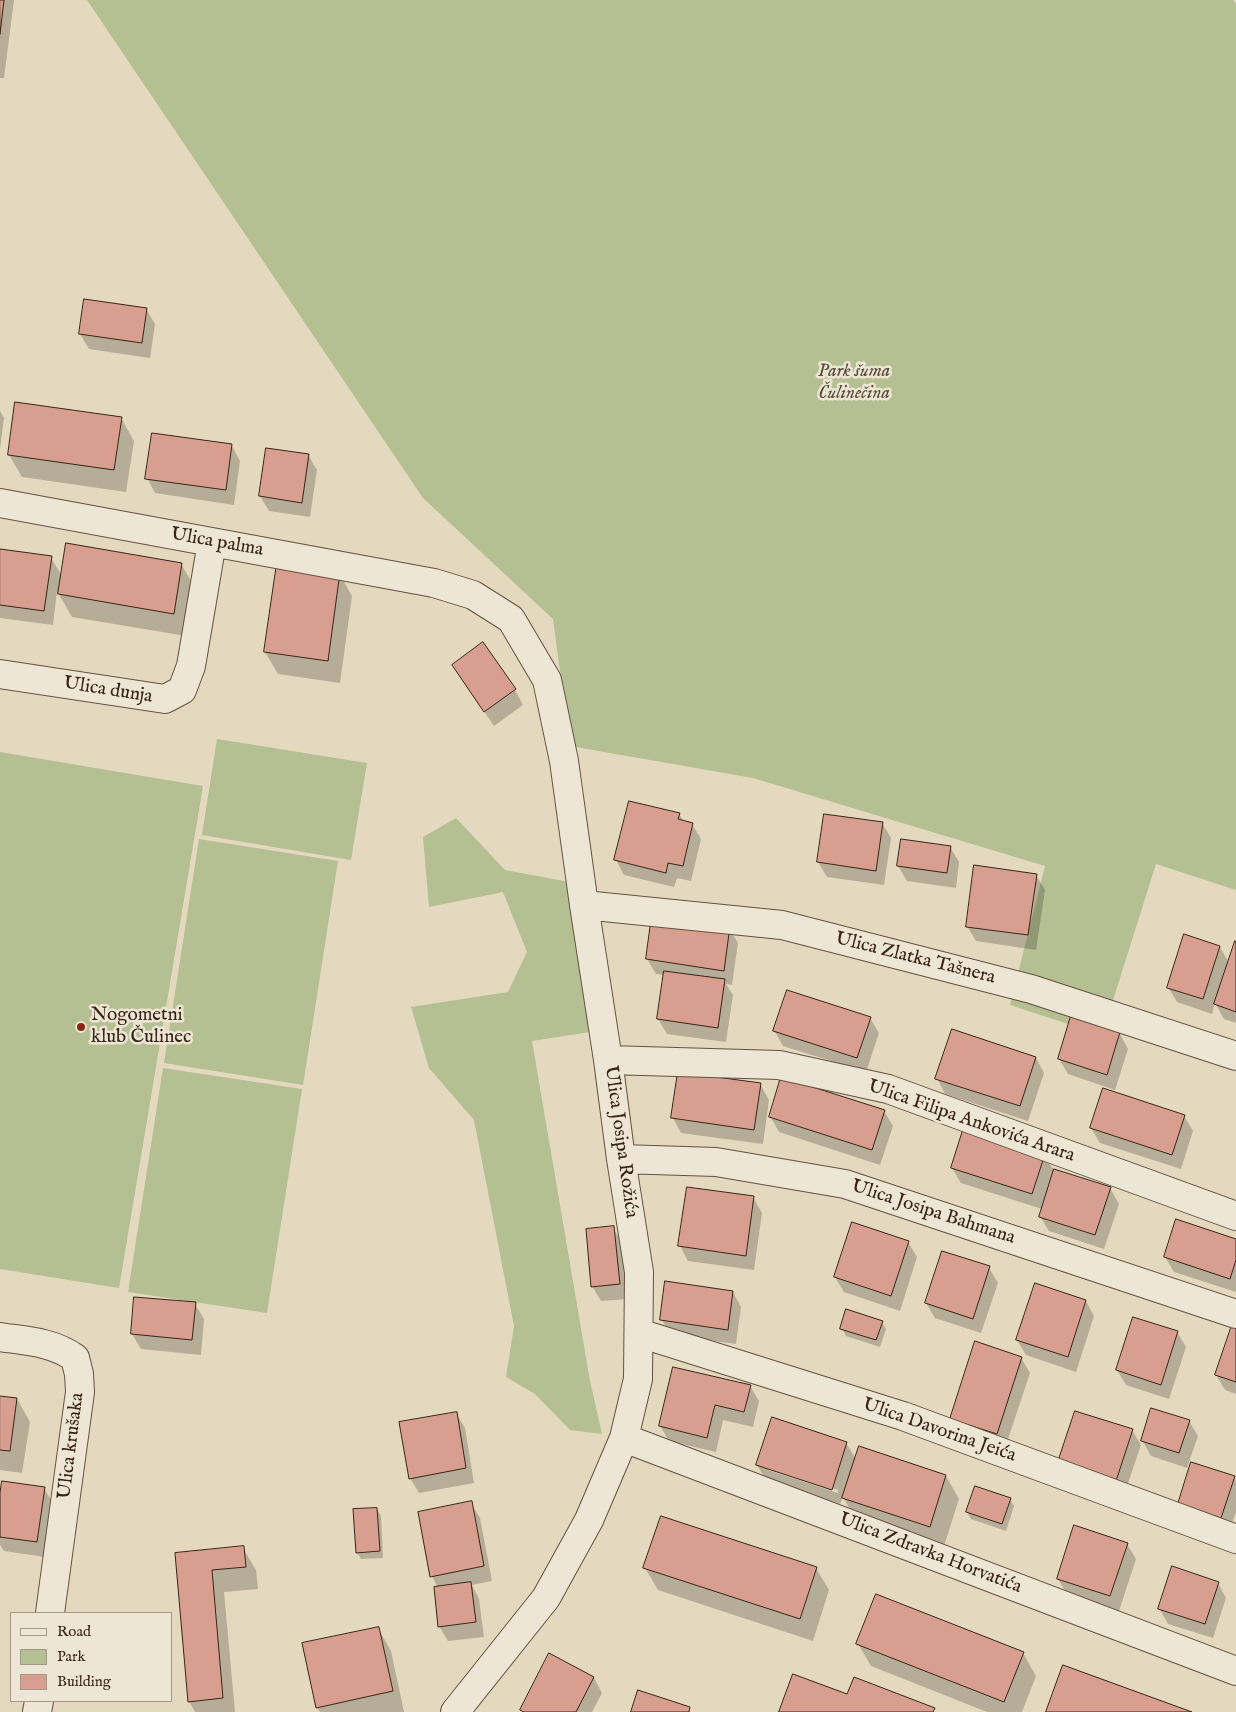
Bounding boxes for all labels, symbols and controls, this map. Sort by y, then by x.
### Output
park label: Park šuma Čulinečina [818,361,890,405]
street label: Ulica palma [169,524,265,562]
street label: Ulica dunja [62,673,154,709]
street label: Ulica Zlatka Tašnera [833,928,997,990]
place label: Nogometni klub Čulinec [91,1005,191,1049]
marker: Nogometni klub Čulinec [75,1021,87,1033]
street label: Ulica Josipa Rožića [598,1064,642,1220]
street label: Ulica Filipa Ankovića Arara [865,1076,1077,1168]
street label: Ulica Josipa Bahmana [848,1176,1018,1250]
street label: Ulica krušaka [54,1391,90,1501]
street label: Ulica Davorina Jeića [859,1394,1019,1468]
street label: Ulica Zdravka Horvatića [835,1509,1025,1599]
legend [10,1612,172,1702]
text: Road [57,1622,91,1641]
text: Park [57,1647,86,1666]
text: Building [57,1672,111,1691]

